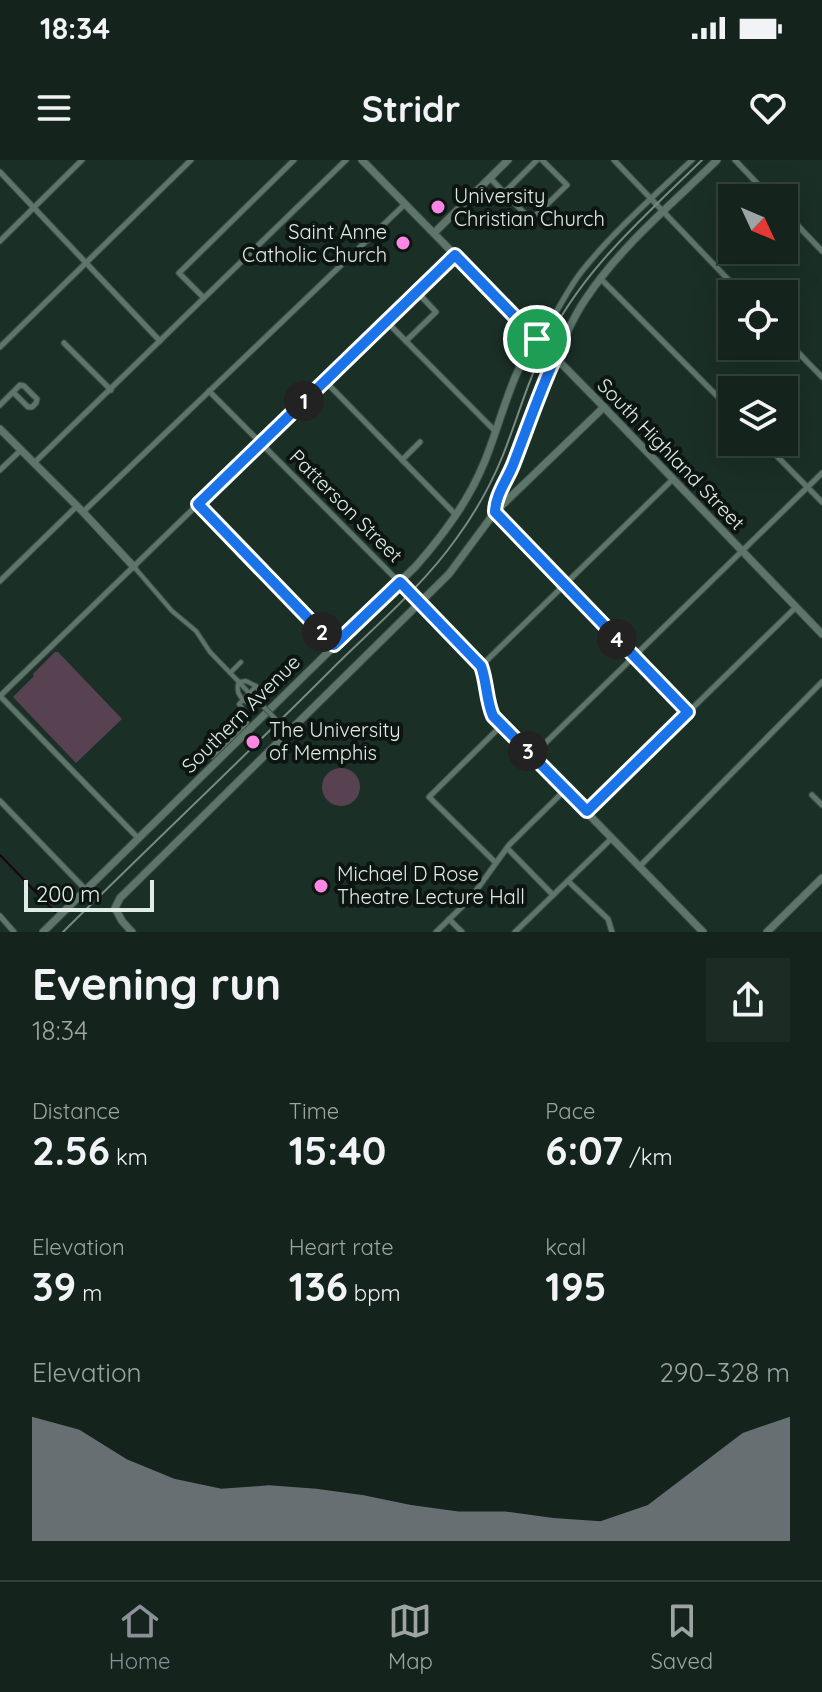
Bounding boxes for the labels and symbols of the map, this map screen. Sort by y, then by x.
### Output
place label: University Christian Church [454,183,605,231]
north arrow [718,184,798,264]
marker: University Christian Church [429,198,447,216]
place label: Saint Anne Catholic Church [242,219,387,267]
marker: Saint Anne Catholic Church [394,234,412,252]
pin [503,305,571,373]
street label: South Highland Street [592,373,750,535]
pin: 1 [284,381,324,421]
street label: Patterson Street [285,444,408,568]
pin: 2 [302,612,342,652]
pin: 4 [597,619,637,659]
street label: Southern Avenue [176,649,305,778]
place label: The University of Memphis [269,717,401,765]
pin: 3 [508,731,548,771]
marker: The University of Memphis [244,733,262,751]
place label: Michael D Rose Theatre Lecture Hall [337,861,525,909]
scale bar [24,876,154,912]
marker: Michael D Rose Theatre Lecture Hall [312,877,330,895]

